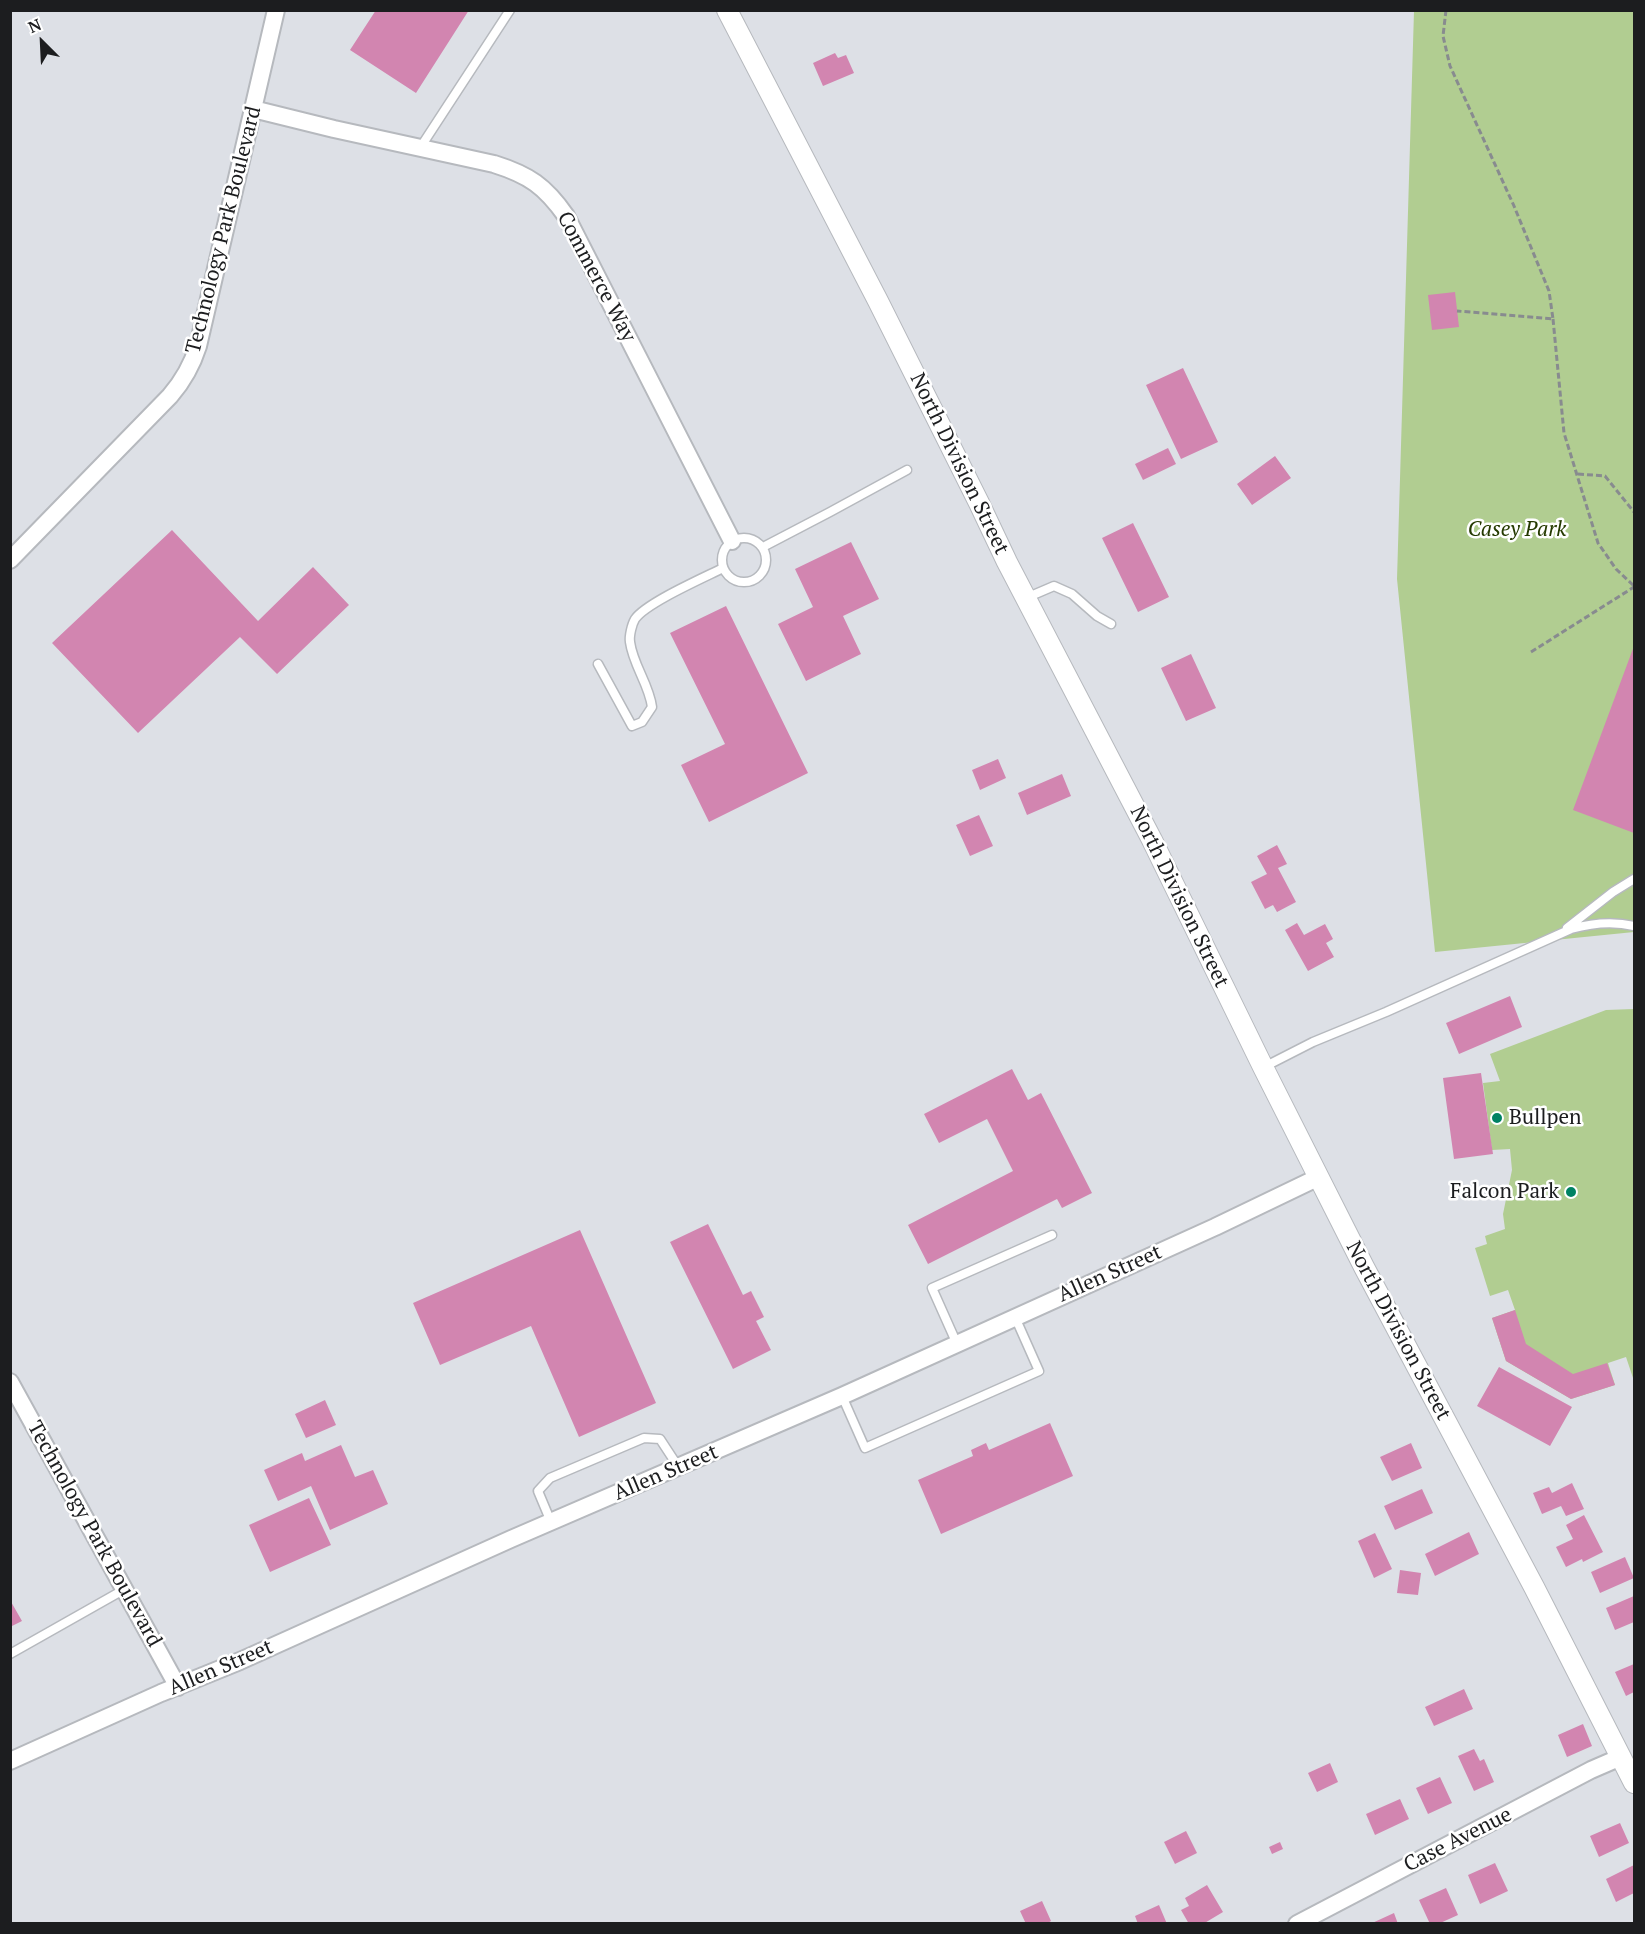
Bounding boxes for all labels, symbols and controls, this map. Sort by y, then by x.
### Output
north arrow [12,12,72,72]
text: N [25,13,45,38]
street label: Technology Park Boulevard [181,104,267,356]
street label: Commerce Way [551,207,641,347]
street label: North Division Street [904,369,1014,559]
park label: Casey Park [1468,517,1566,543]
street label: North Division Street [1124,802,1234,992]
place label: Bullpen [1509,1105,1582,1131]
marker: Bullpen [1490,1111,1504,1125]
place label: Falcon Park [1450,1179,1559,1205]
marker: Falcon Park [1564,1185,1578,1199]
street label: North Division Street [1340,1237,1456,1425]
street label: Allen Street [1054,1240,1166,1308]
street label: Technology Park Boulevard [21,1417,167,1651]
street label: Allen Street [610,1440,722,1506]
street label: Allen Street [165,1635,277,1701]
street label: Case Avenue [1400,1802,1516,1878]

